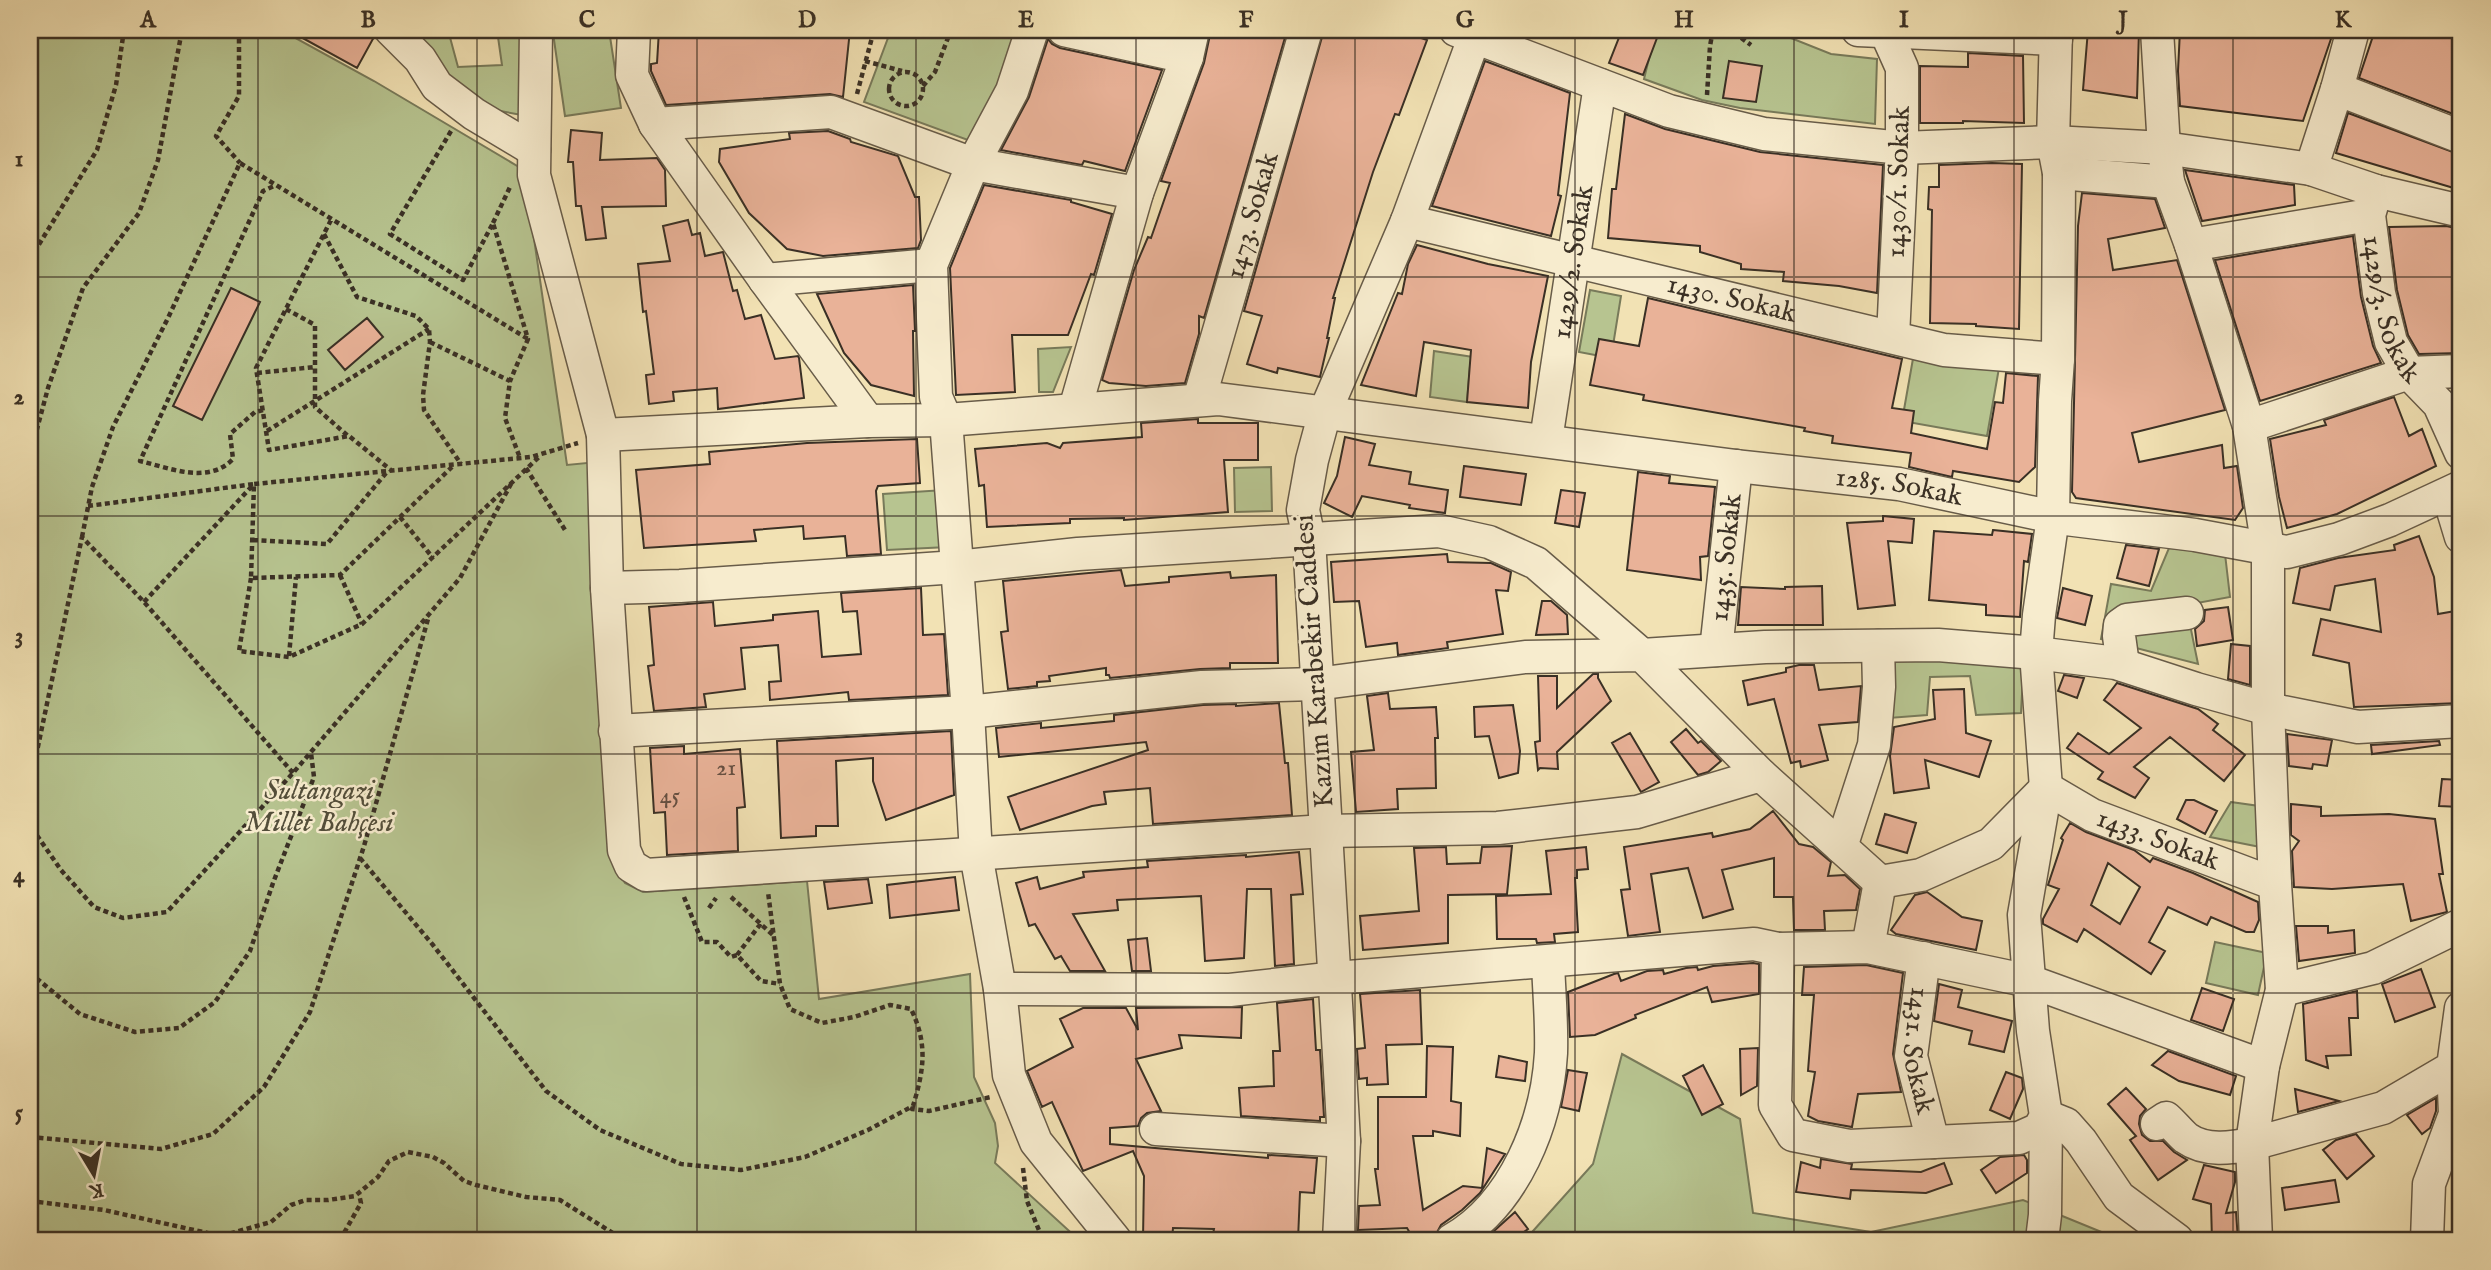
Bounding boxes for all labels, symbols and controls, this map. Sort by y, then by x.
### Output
text: A [139,6,157,35]
text: B [360,6,376,35]
text: C [579,6,596,35]
text: D [798,6,816,35]
text: E [1018,6,1034,35]
text: F [1239,6,1254,35]
text: G [1456,6,1475,35]
text: H [1674,6,1694,35]
text: I [1899,6,1909,35]
text: J [2115,6,2128,35]
text: K [2335,6,2353,35]
street label: 1430/1. Sokak [1879,104,1919,258]
text: 1 [15,145,23,174]
street label: 1473. Sokak [1217,147,1288,283]
street label: 1429/2. Sokak [1544,182,1602,341]
street label: 1429/3. Sokak [2354,233,2428,392]
street label: 1430. Sokak [1664,267,1801,332]
text: 2 [14,383,25,412]
street label: 1285. Sokak [1834,460,1967,515]
street label: 1435. Sokak [1702,491,1750,623]
street label: Kazım Karabekir Caddesi [1287,513,1343,809]
text: 3 [15,622,23,651]
house number: 21 [716,753,736,784]
park label: Sultangazi Millet Bahçesi [245,774,395,841]
house number: 45 [660,781,680,812]
street label: 1433. Sokak [2092,801,2225,879]
text: 4 [13,861,25,890]
street label: 1431. Sokak [1893,985,1943,1119]
text: 5 [15,1099,24,1128]
north arrow [60,1140,130,1210]
text: K [87,1177,105,1203]

